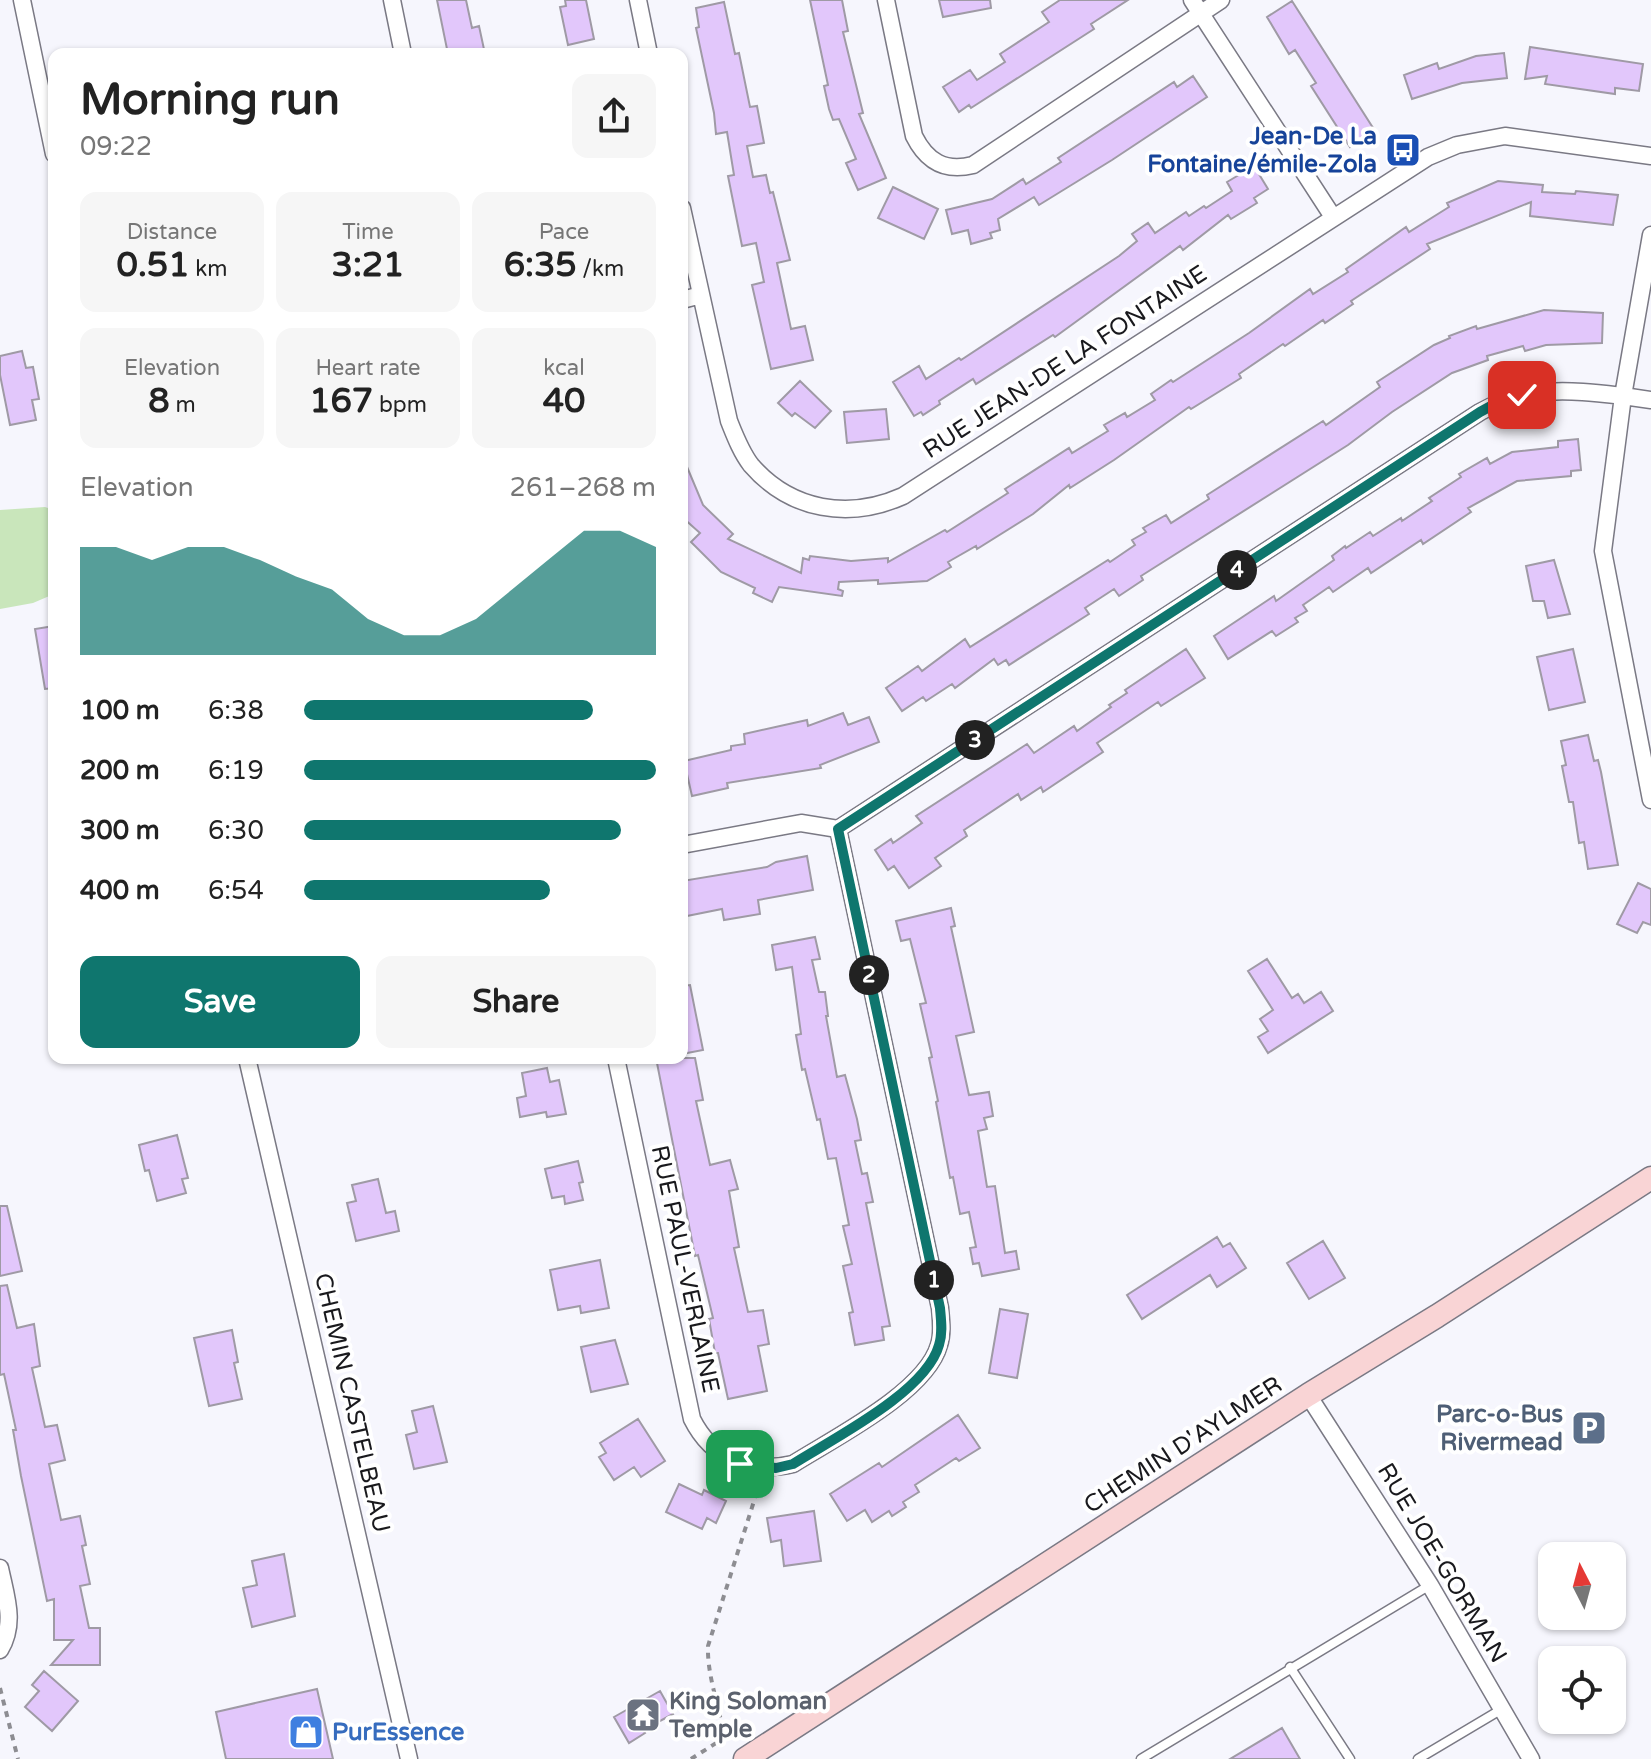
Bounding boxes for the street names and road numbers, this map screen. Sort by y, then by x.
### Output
street label: RUE JEAN-DE LA FONTAINE [918,259,1212,465]
street label: RUE PAUL-VERLAINE [645,1143,725,1395]
street label: CHEMIN CASTELBEAU [308,1270,396,1536]
street label: CHEMIN D'AYLMER [1079,1370,1287,1520]
street label: RUE JOE-GORMAN [1371,1458,1513,1668]

